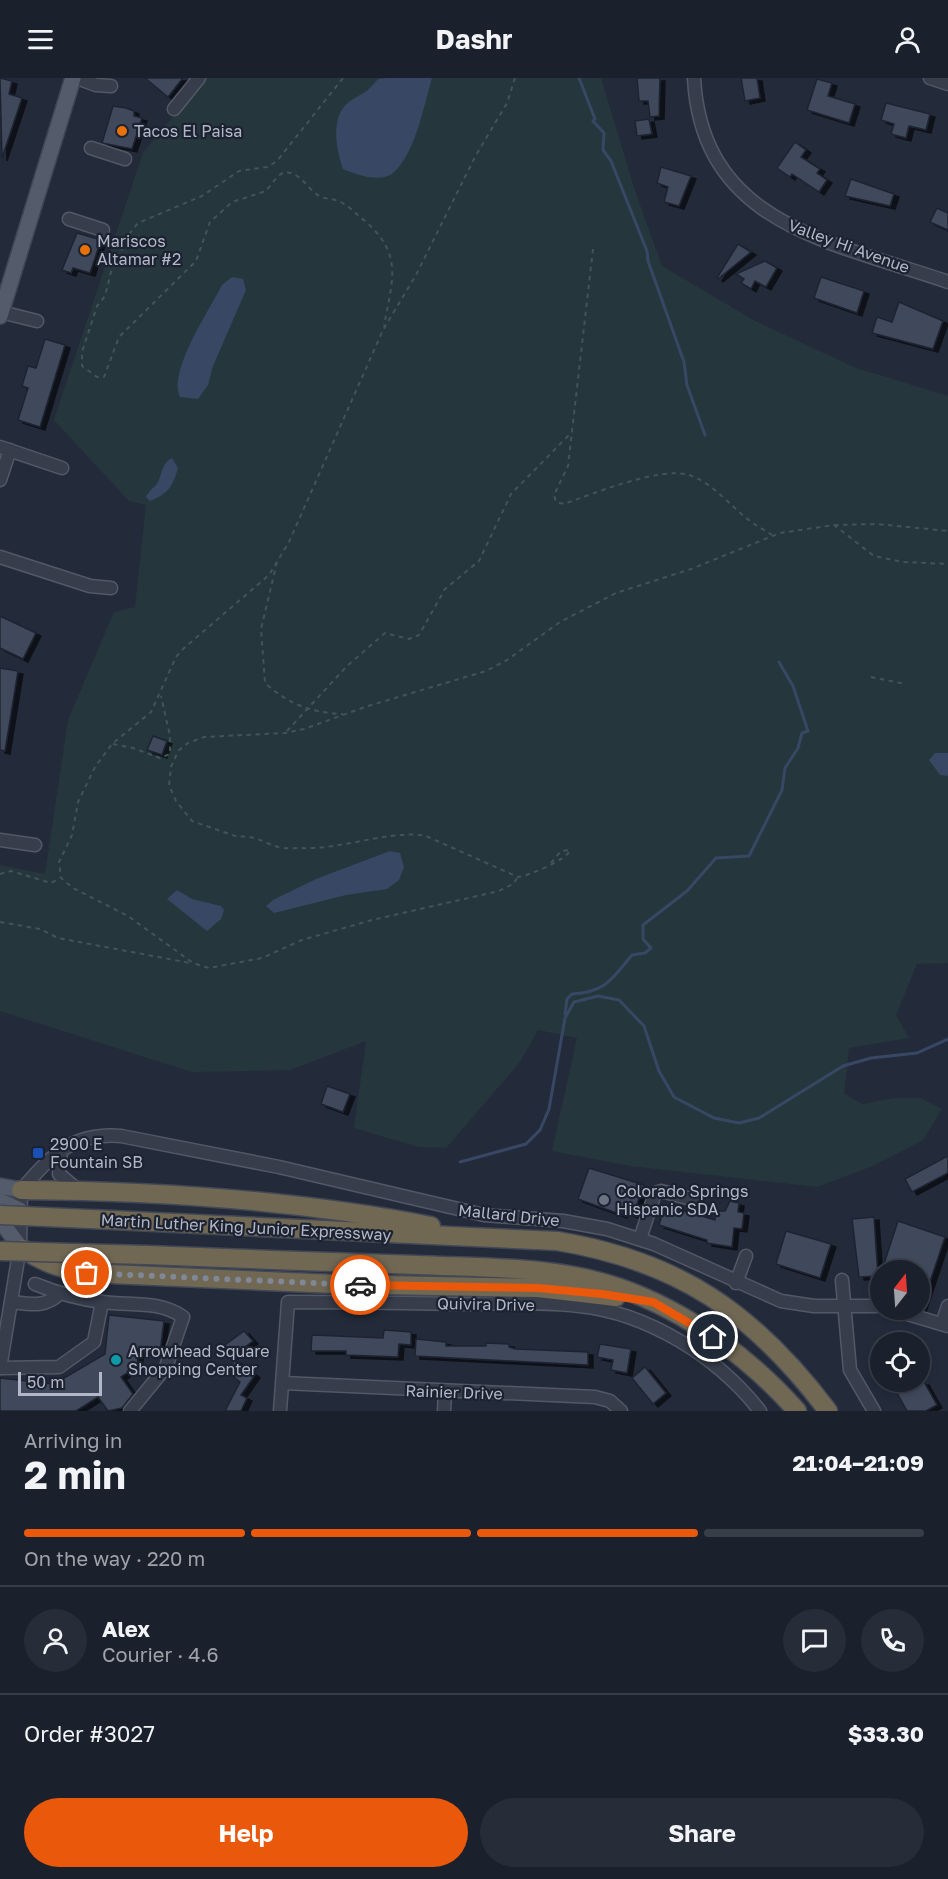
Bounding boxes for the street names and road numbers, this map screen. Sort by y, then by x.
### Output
street label: Valley Hi Avenue [786,215,912,277]
street label: Mallard Drive [457,1200,561,1230]
street label: Martin Luther King Junior Expressway [100,1209,392,1245]
street label: Quivira Drive [437,1293,535,1315]
street label: Rainier Drive [405,1380,503,1404]

